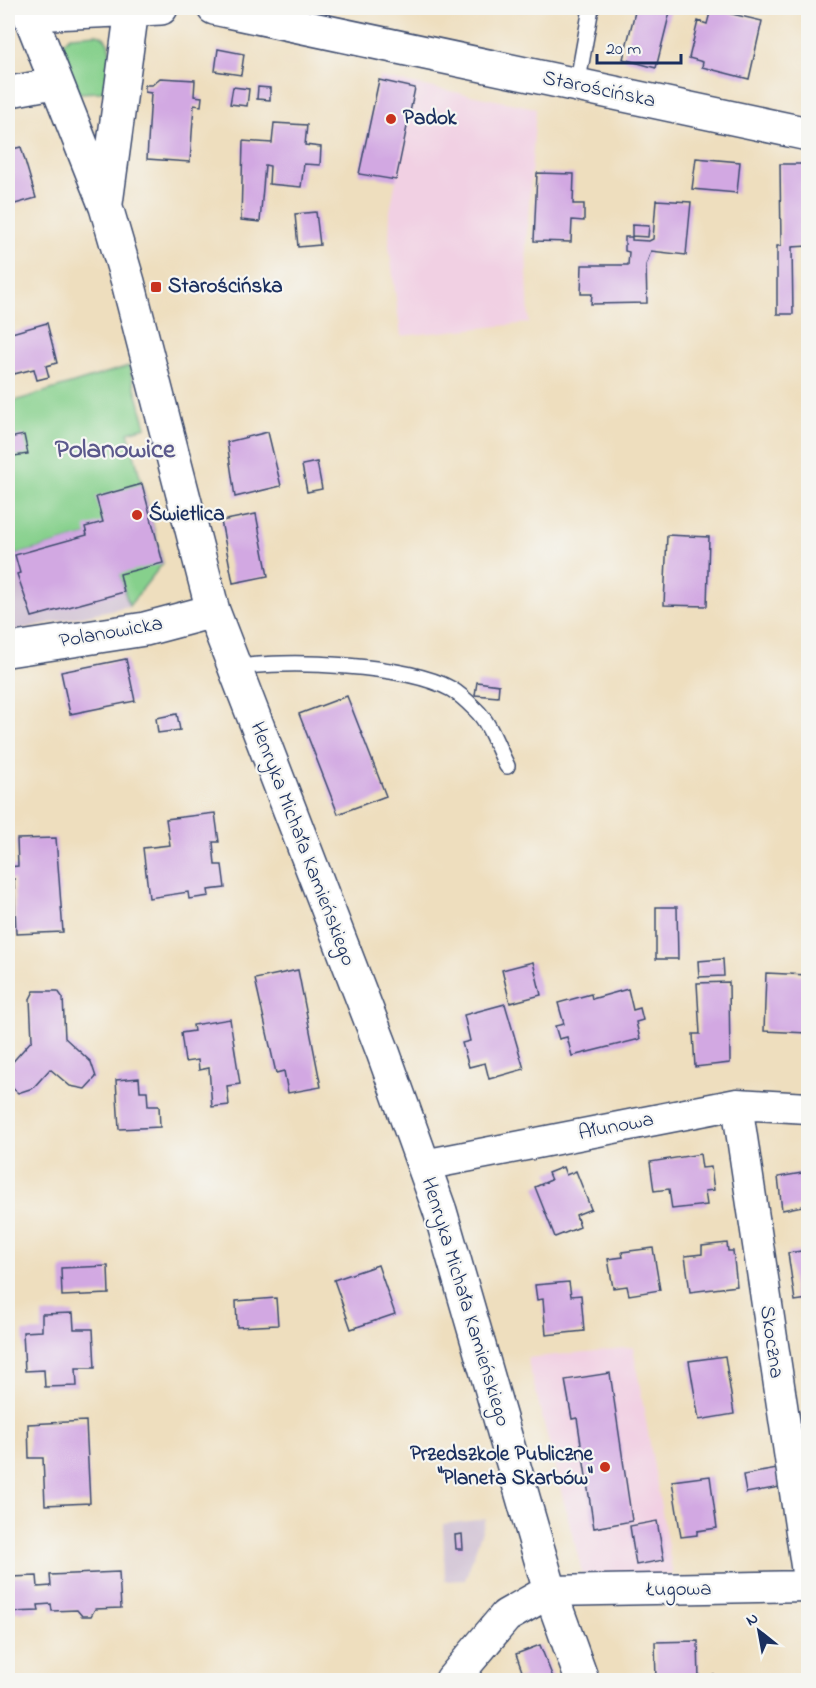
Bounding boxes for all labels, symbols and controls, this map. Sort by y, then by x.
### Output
scale bar [597,27,681,65]
text: 20 m [606,37,641,63]
street label: Starościńska [540,63,658,117]
place label: Padok [403,104,457,134]
marker: Padok [384,112,398,126]
place label: Starościńska [168,272,283,302]
marker: Starościńska [149,280,163,294]
district label: Polanowice [55,431,176,470]
place label: Świetlica [149,500,224,530]
marker: Świetlica [130,508,144,522]
street label: Polanowicka [57,609,165,657]
street label: Henryka Michała Kamieńskiego [240,718,362,971]
street label: Ałunowa [576,1105,656,1149]
street label: Henryka Michała Kamieńskiego [411,1174,517,1431]
street label: Skoczna [751,1304,791,1380]
place label: Przedszkole Publiczne "Planeta Skarbów" [410,1440,594,1494]
marker: Przedszkole Publiczne "Planeta Skarbów" [598,1460,612,1474]
street label: Ługowa [645,1574,712,1608]
north arrow [729,1601,789,1661]
text: N [741,1607,763,1633]

